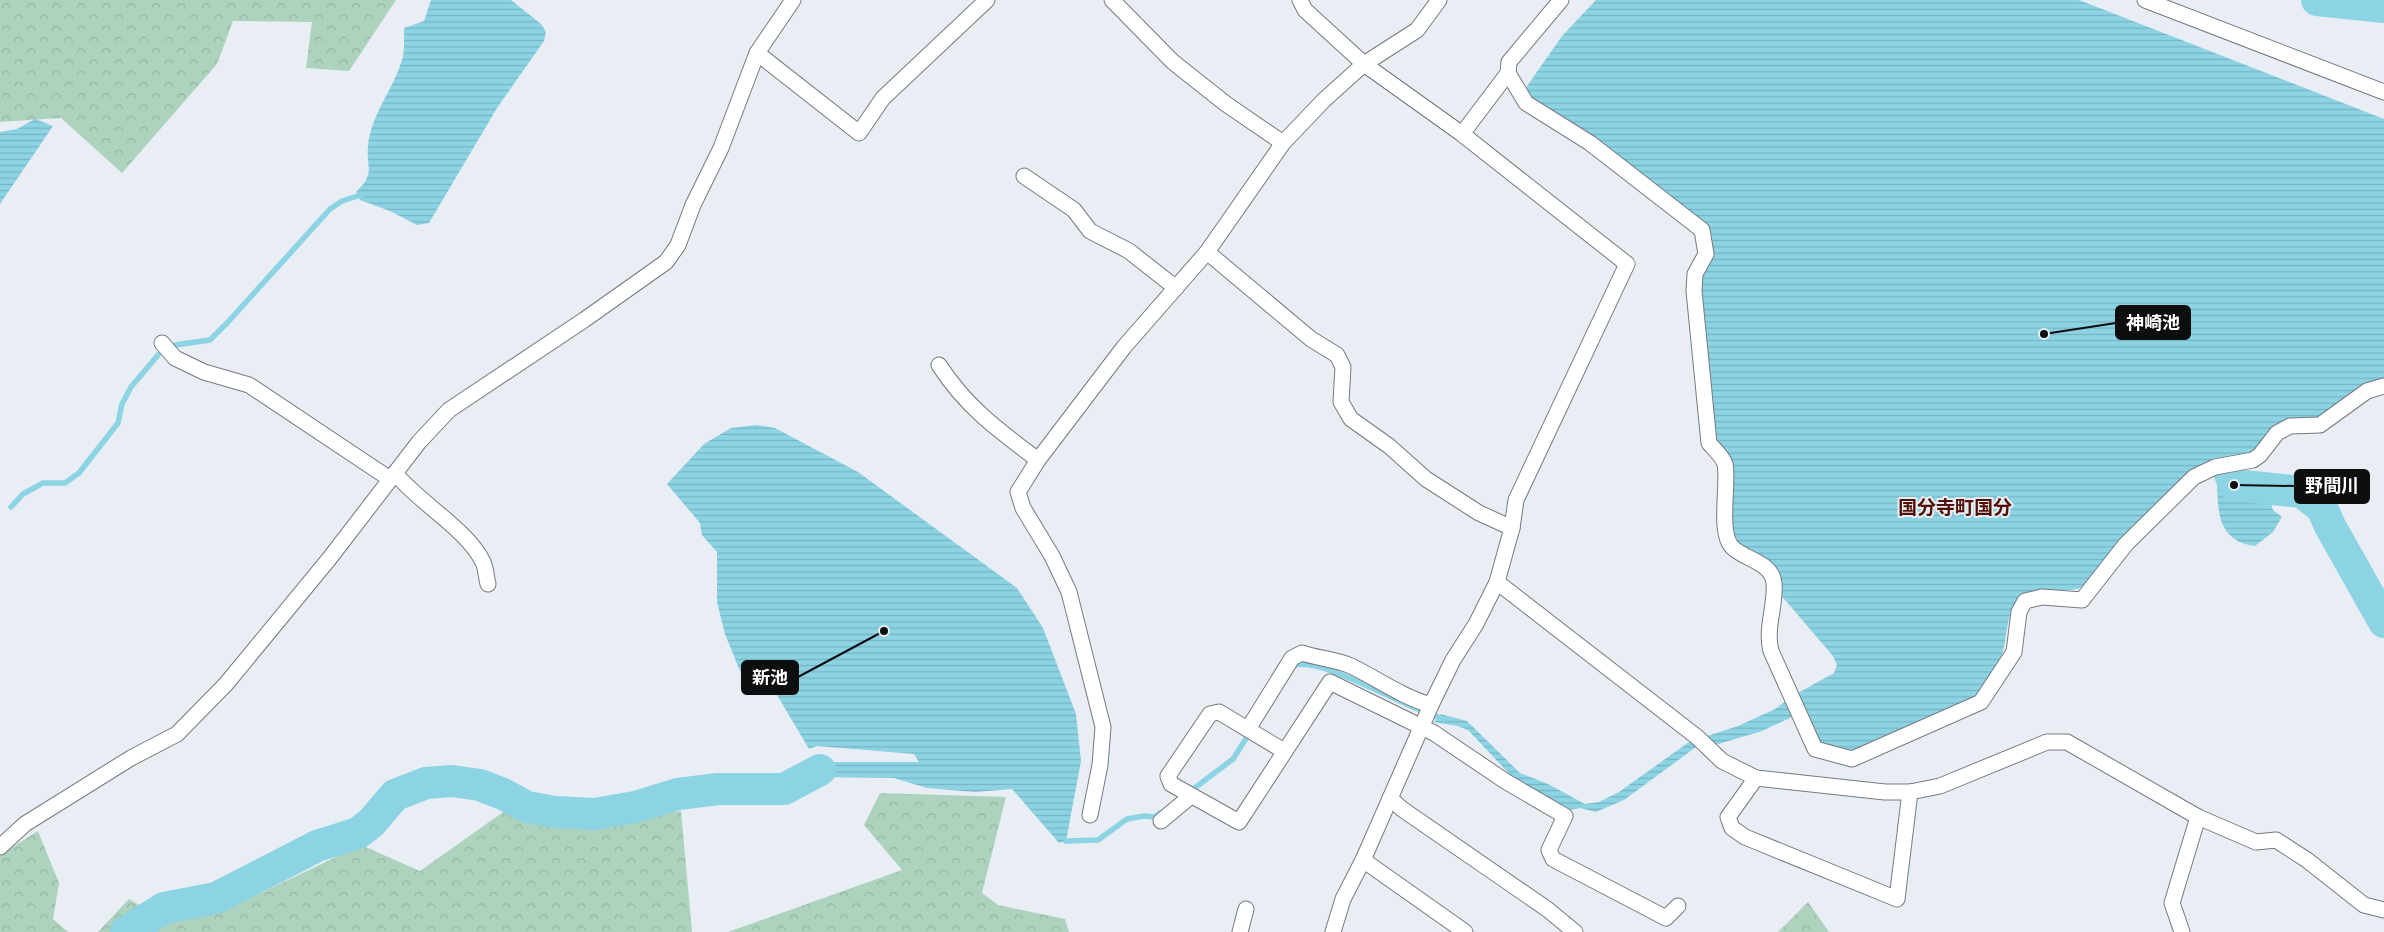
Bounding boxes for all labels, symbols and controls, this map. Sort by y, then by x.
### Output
callout: 神崎池 [2116,306,2190,339]
text: 神崎池 [2126,312,2180,333]
callout: 野間川 [2295,470,2369,503]
text: 野間川 [2305,475,2359,496]
district label: 国分寺町国分 [1898,496,2012,518]
callout: 新池 [742,661,798,694]
text: 新池 [752,667,788,688]

